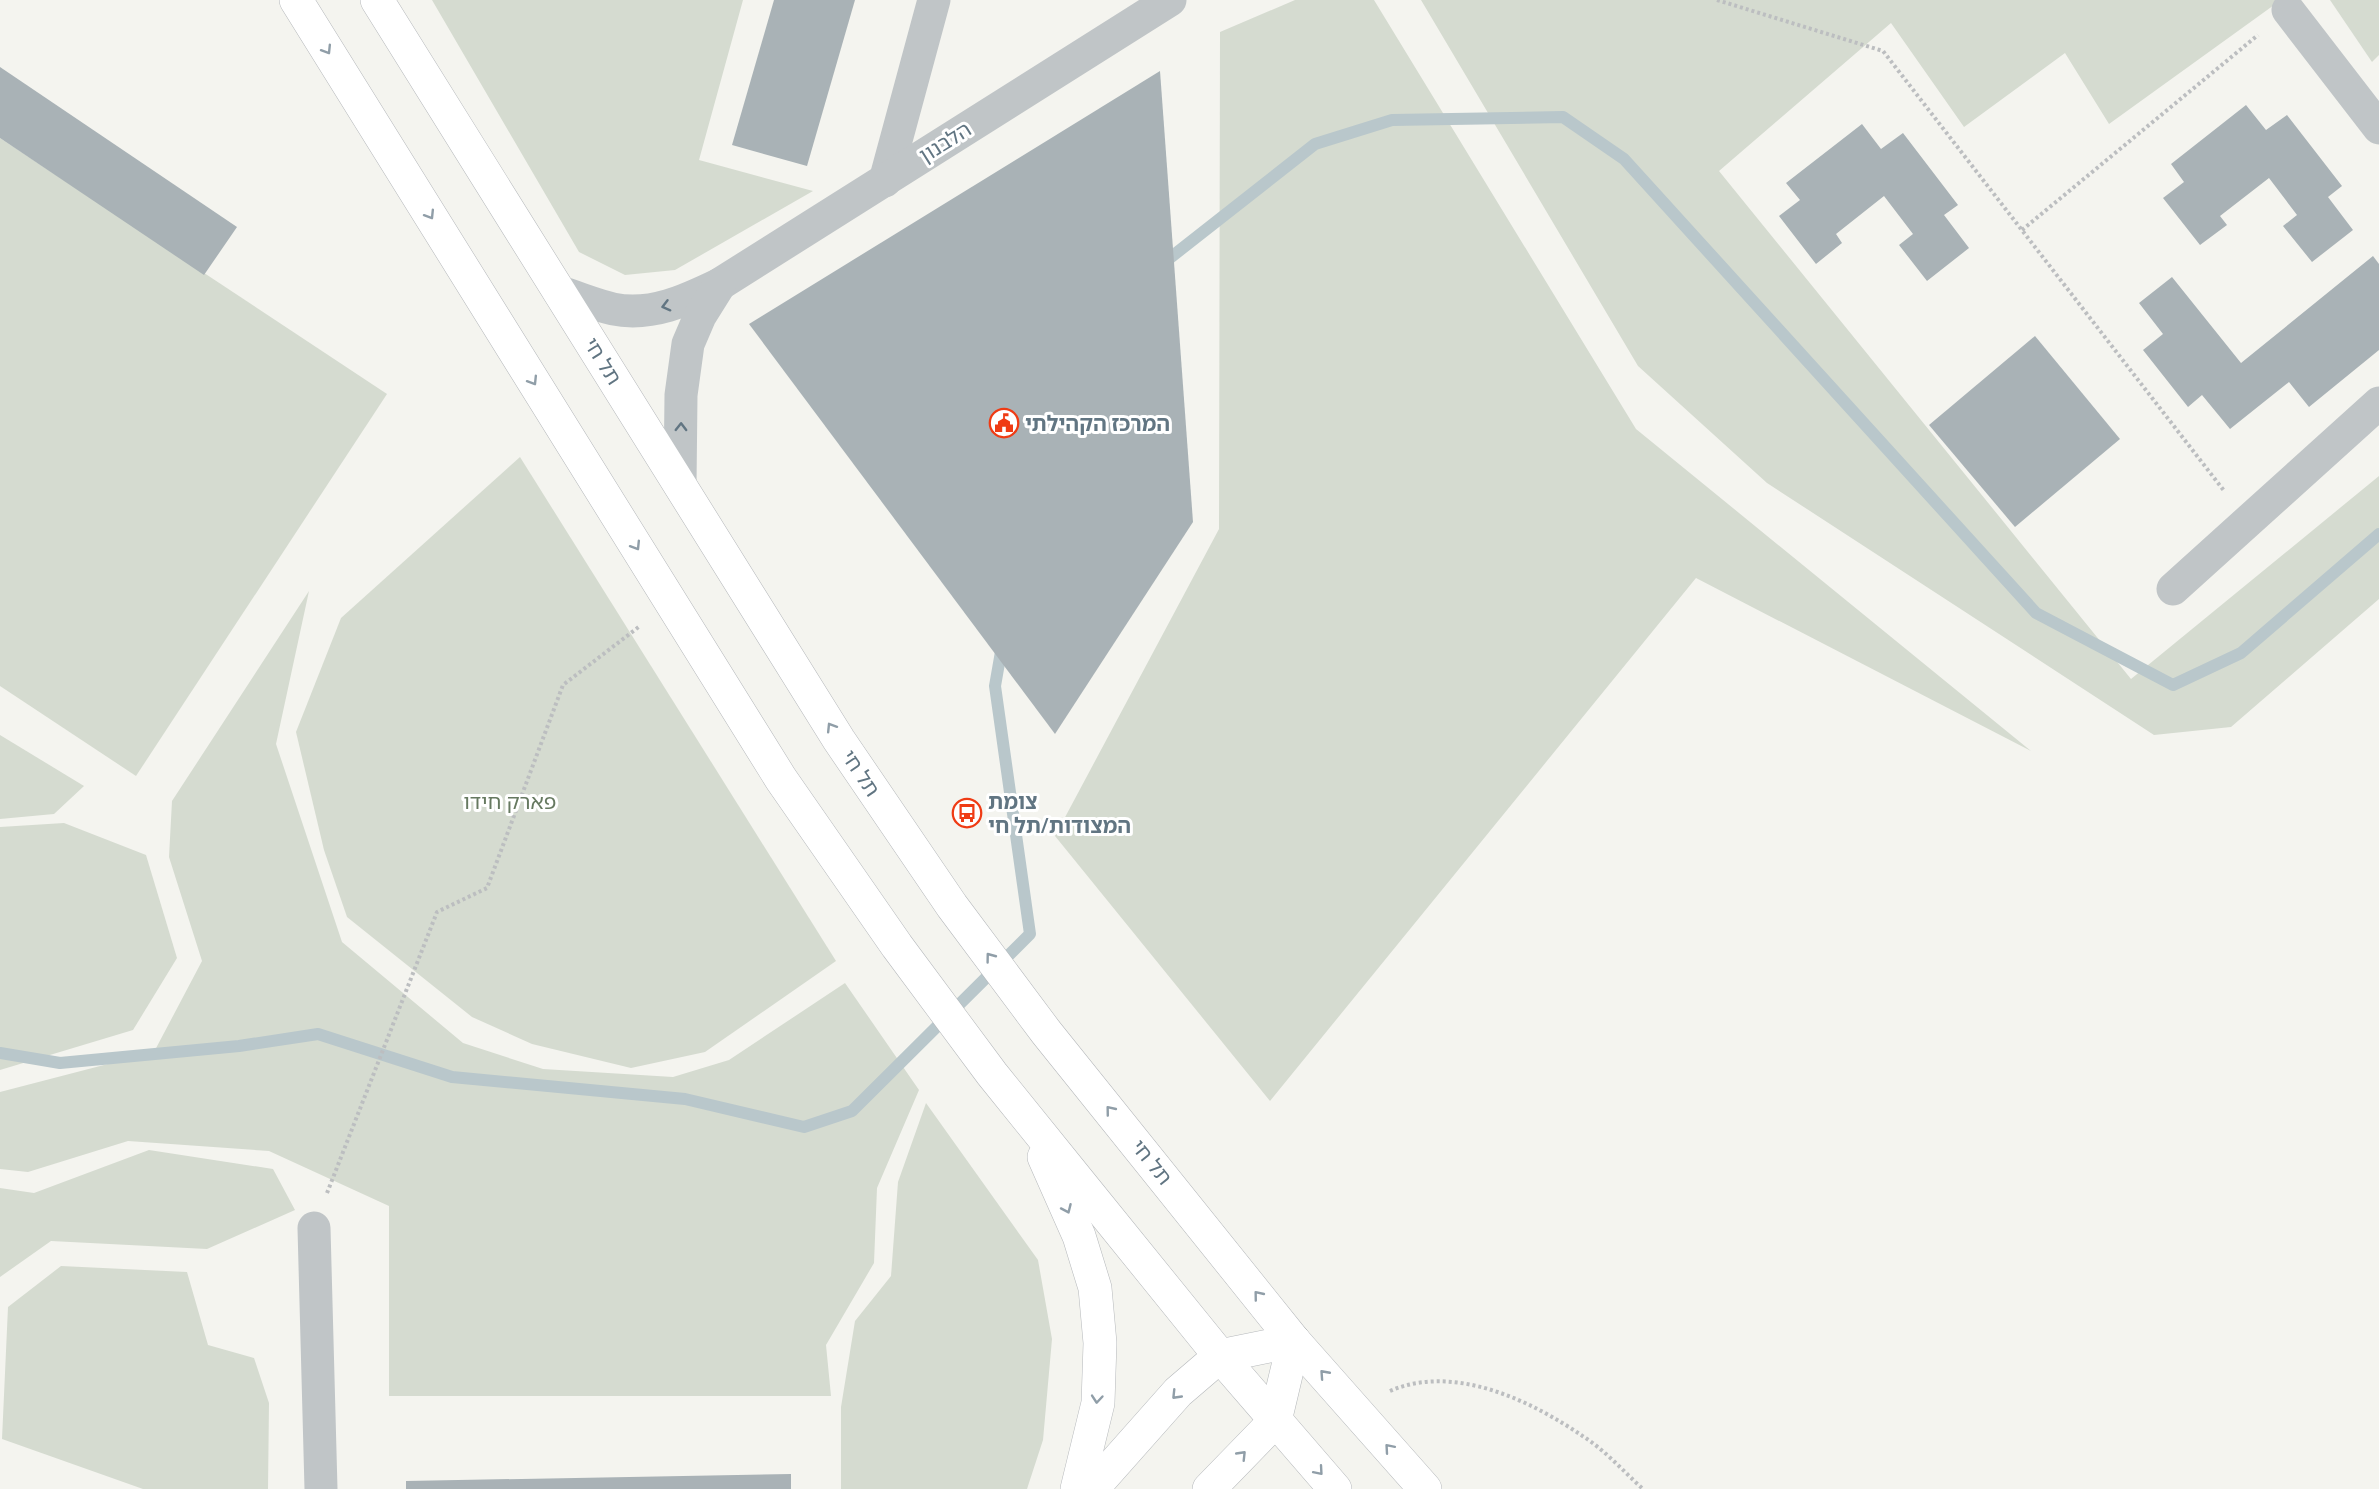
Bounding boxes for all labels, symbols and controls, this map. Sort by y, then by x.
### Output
one-way arrow [319,44,331,54]
street label: הלבנון [914,116,976,168]
one-way arrow [423,208,434,219]
one-way arrow [661,298,671,311]
street label: תל חי [579,333,627,389]
one-way arrow [526,374,537,385]
public building icon: המרכז הקהילתי [988,407,1020,439]
place label: המרכז הקהילתי [1025,411,1170,436]
one-way arrow [675,422,687,431]
one-way arrow [629,540,641,550]
one-way arrow [827,723,839,733]
street label: תל חי [837,745,885,801]
park label: פארק חידו [464,789,556,814]
place label: צומת המצודות/תל חי [988,789,1131,838]
bus stop icon: צומת המצודות/תל חי [951,797,983,829]
one-way arrow [986,952,997,963]
one-way arrow [1106,1106,1117,1117]
street label: תל חי [1126,1135,1178,1189]
one-way arrow [1060,1203,1072,1214]
one-way arrow [1254,1291,1265,1302]
one-way arrow [1320,1370,1331,1381]
one-way arrow [1172,1388,1183,1398]
one-way arrow [1091,1394,1104,1403]
one-way arrow [1385,1444,1396,1455]
one-way arrow [1235,1451,1246,1462]
one-way arrow [1312,1464,1323,1475]

